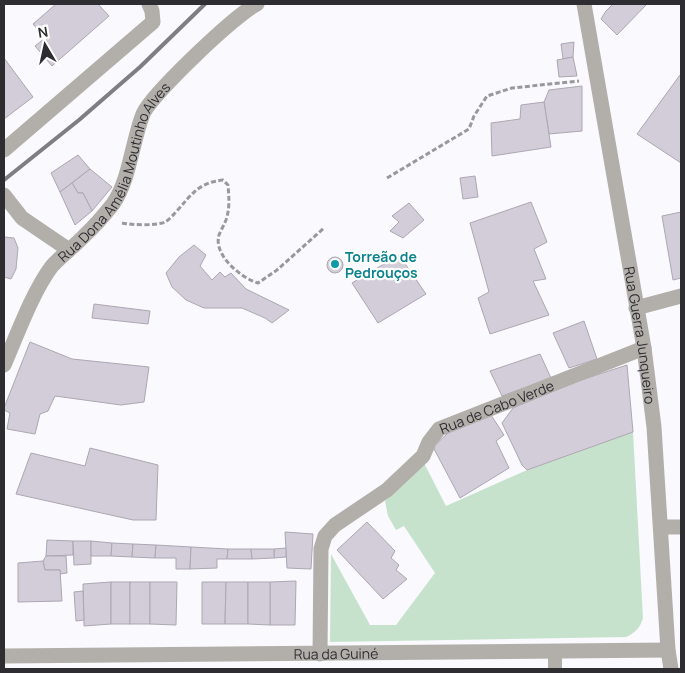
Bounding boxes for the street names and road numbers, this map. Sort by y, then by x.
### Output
street label: Rua Dona Amélia Moutinho Alves [53,78,174,266]
street label: Rua Guerra Junqueiro [620,265,660,405]
street label: Rua de Cabo Verde [436,375,556,437]
street label: Rua da Guiné [294,643,378,663]

